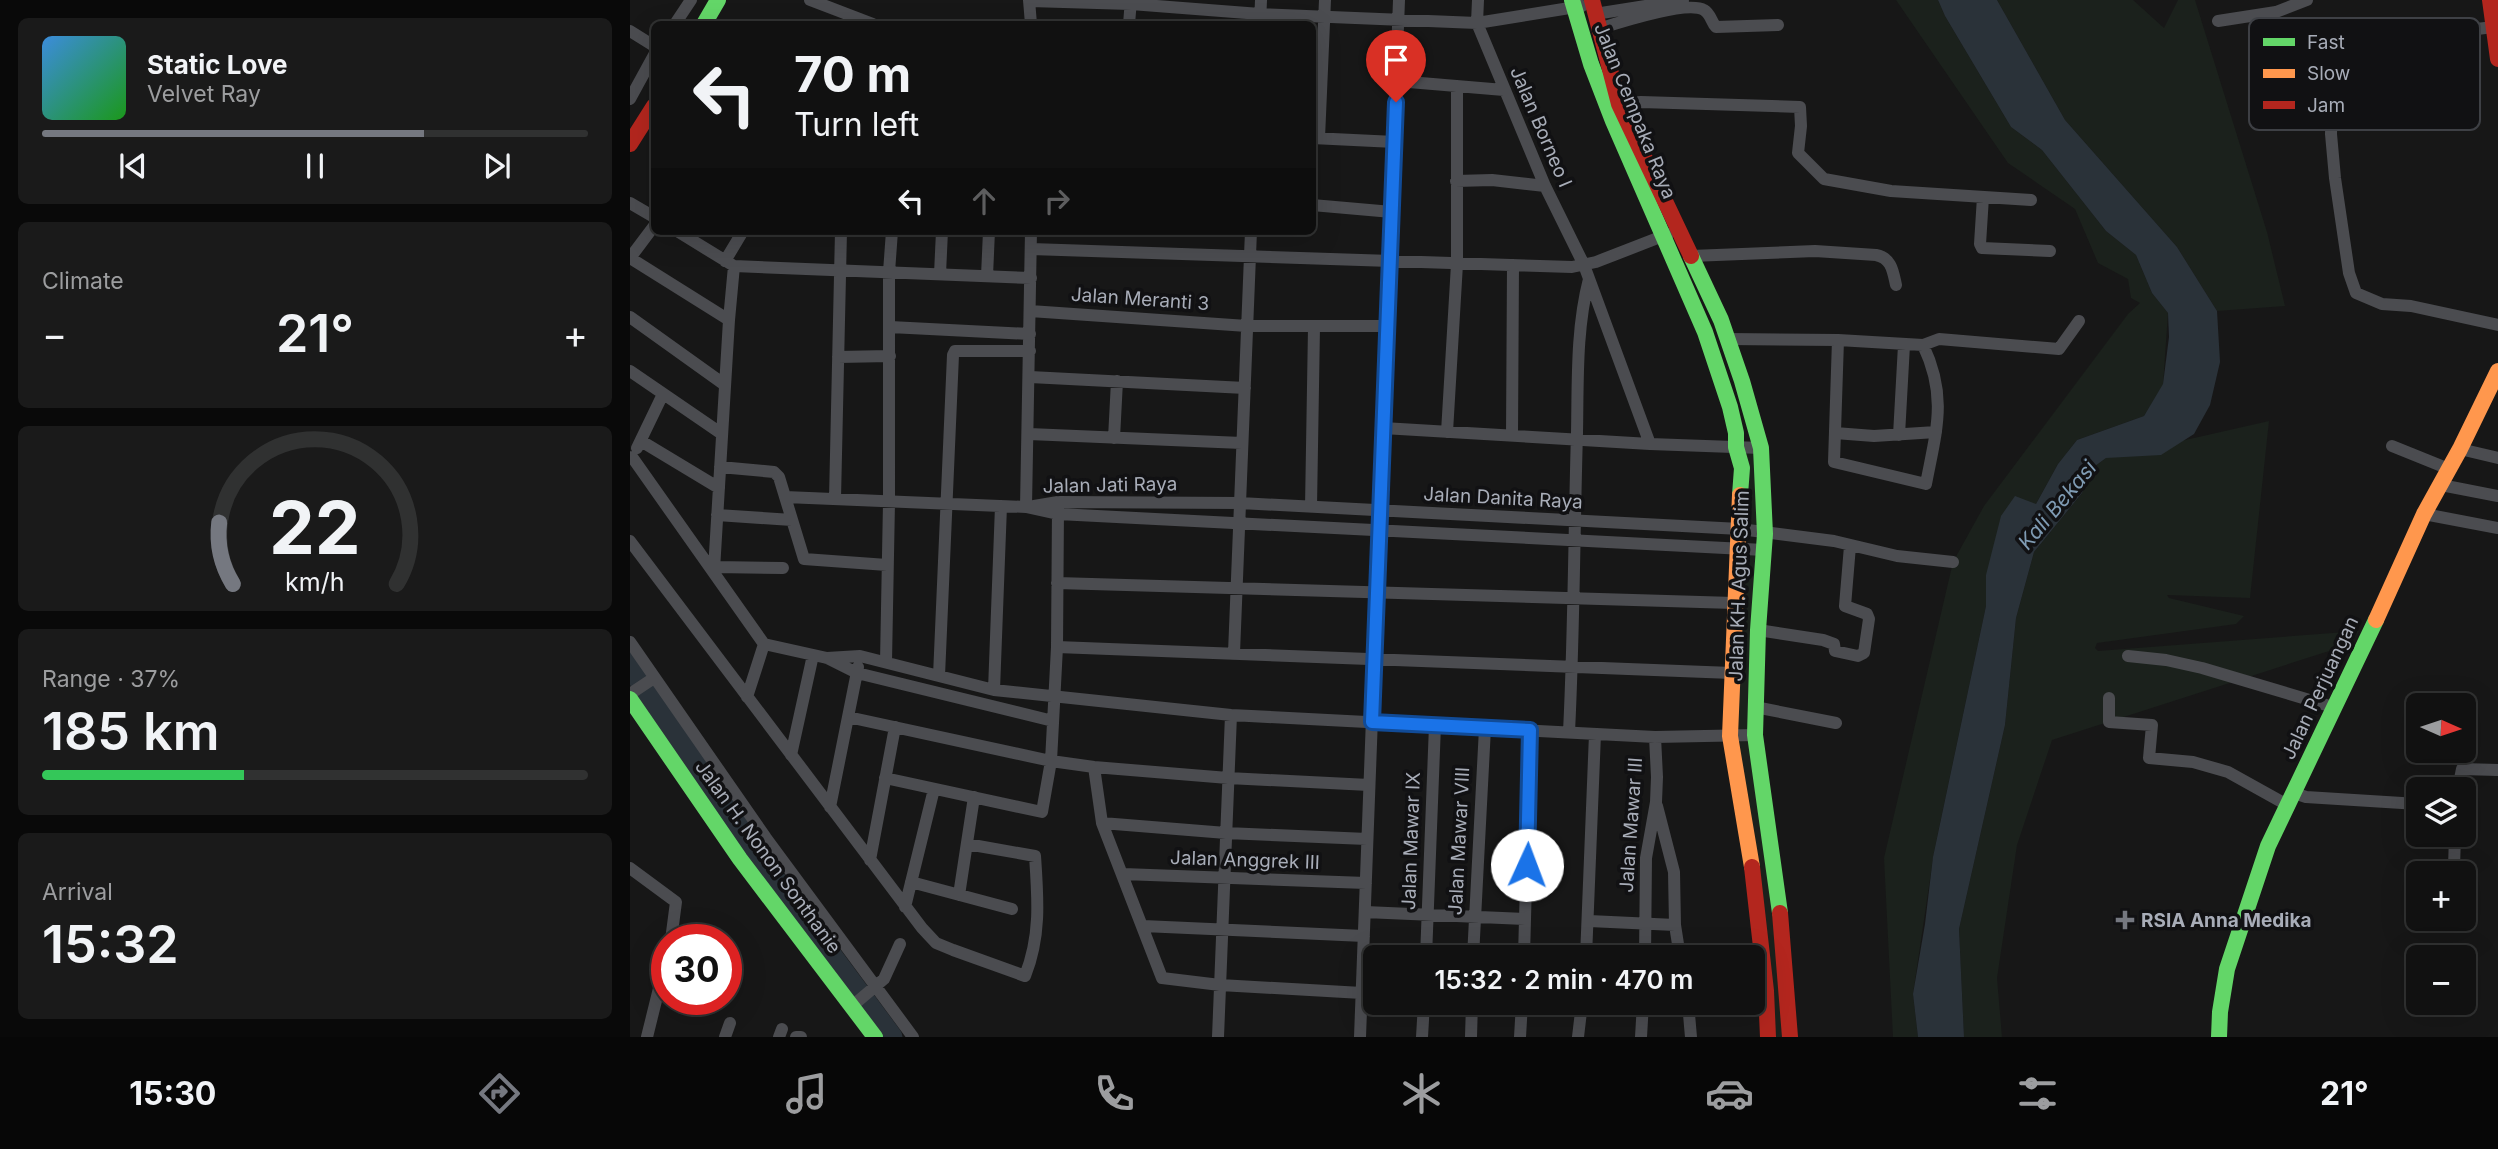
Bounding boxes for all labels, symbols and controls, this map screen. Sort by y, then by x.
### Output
legend [2249,18,2480,130]
street label: Jalan Cempaka Raya [1589,20,1681,202]
pin [1366,30,1426,102]
text: Fast [2307,31,2345,54]
icon: arrive [1377,41,1415,79]
text: 70 m [794,45,911,104]
text: Static Love [147,49,288,80]
icon: left [679,49,770,140]
text: Slow [2307,62,2350,85]
street label: Jalan Borneo I [1505,63,1577,191]
text: Velvet Ray [147,80,261,108]
text: Jam [2307,94,2345,117]
text: Turn left [794,105,919,144]
icon: previous [114,147,152,185]
icon: pause [296,147,334,185]
icon: next [478,147,516,185]
icon: left [892,182,930,220]
icon: ahead [965,182,1003,220]
icon: right [1038,182,1076,220]
text: Climate [42,267,124,295]
street label: Jalan Meranti 3 [1070,283,1210,315]
text: 21° [276,302,354,365]
text: − [42,311,67,357]
text: + [563,311,588,357]
water label: Kali Bekasi [2013,455,2102,554]
street label: Jalan Jati Raya [1042,472,1178,498]
street label: Jalan Danita Raya [1423,482,1583,514]
text: 22 [269,484,361,573]
street label: Jalan KH. Agus Salim [1724,490,1754,682]
text: km/h [285,567,345,597]
street label: Jalan Perjuangan [2277,613,2363,763]
text: Range · 37% [42,665,180,693]
north arrow [2406,693,2476,763]
map controls [2406,693,2476,1015]
text: 185 km [42,700,220,763]
street label: Jalan H. Nonon Sonthanie [690,756,846,958]
street label: Jalan Mawar III [1615,757,1647,893]
street label: Jalan Mawar VIII [1444,766,1474,916]
street label: Jalan Mawar IX [1397,772,1425,910]
button: layers [2406,777,2476,847]
position arrow [1490,828,1564,902]
street label: Jalan Anggrek III [1170,846,1320,874]
button: + [2406,861,2476,931]
text: Arrival [42,878,113,906]
place label: RSIA Anna Medika [2141,909,2312,932]
marker: RSIA Anna Medika [2115,910,2135,930]
text: 15:32 [42,913,179,976]
speed limit sign: 30 [651,924,742,1015]
button: − [2406,945,2476,1015]
text: 15:32 · 2 min · 470 m [1434,964,1694,995]
icon: directions [475,1069,524,1118]
icon: music [782,1069,831,1118]
icon: phone [1090,1069,1139,1118]
icon: climate [1397,1069,1446,1118]
icon: car [1705,1069,1754,1118]
icon: filters [2013,1069,2062,1118]
text: 15:30 [129,1074,216,1113]
text: 21° [2320,1074,2369,1113]

